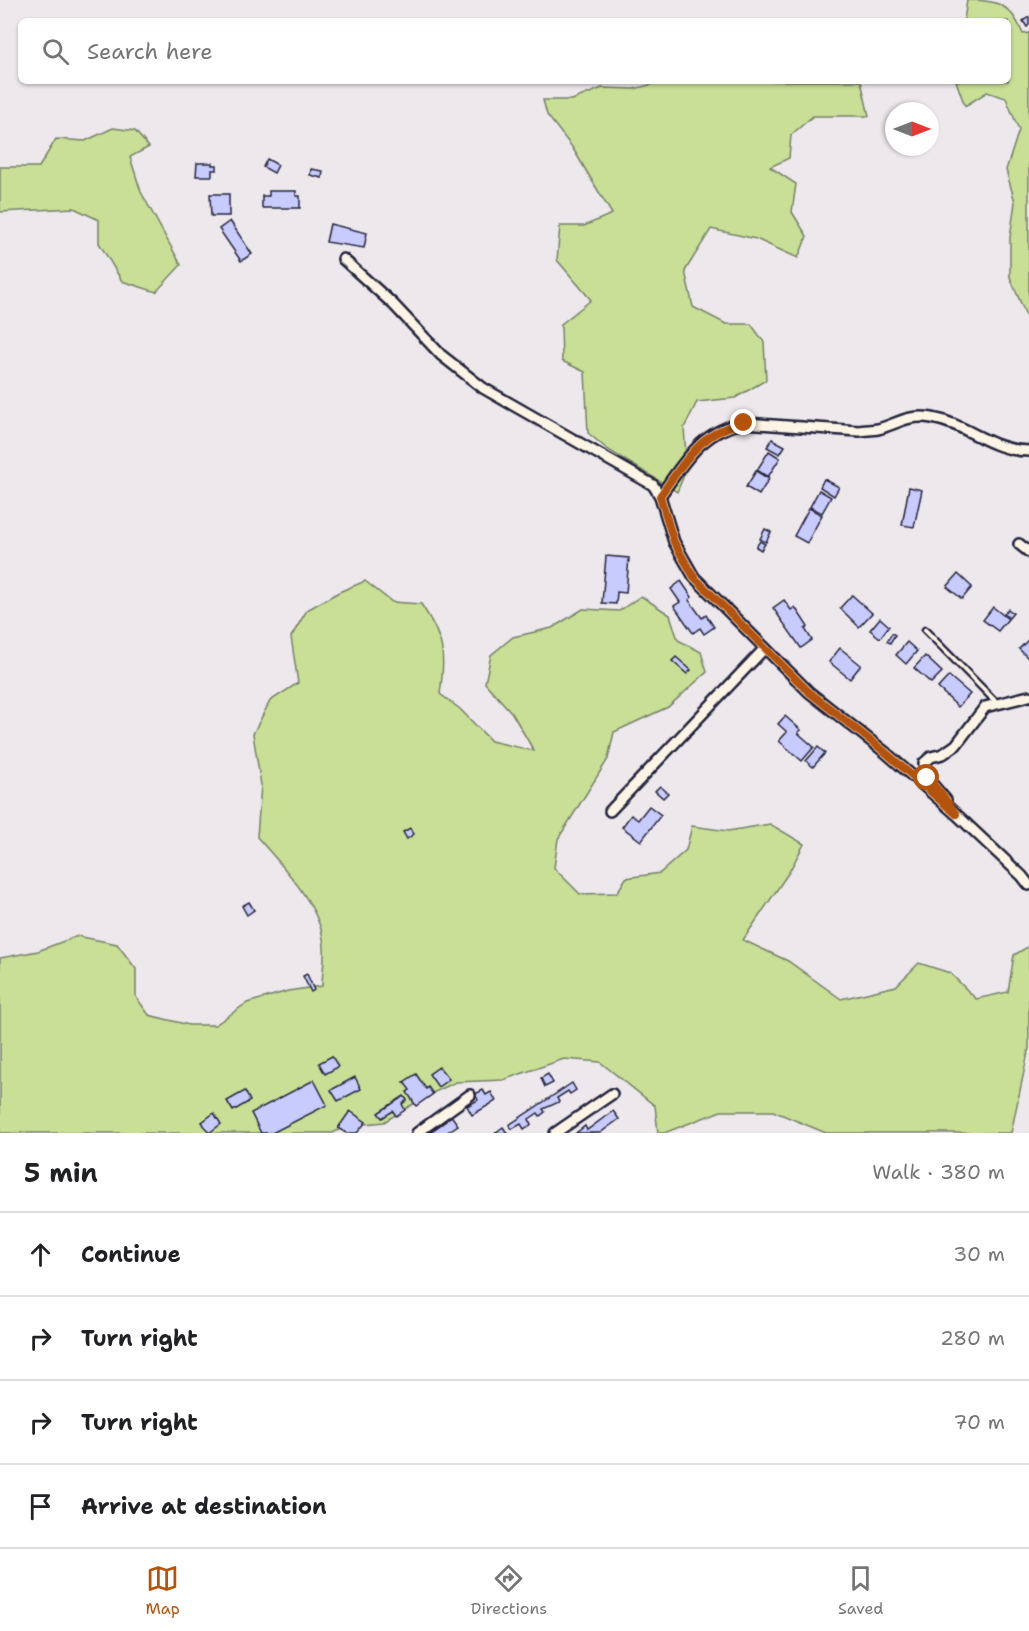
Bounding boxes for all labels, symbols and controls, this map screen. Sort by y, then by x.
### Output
search box [18,18,1011,84]
icon: search [39,35,72,68]
text: Search here [87,37,213,66]
north arrow [885,102,939,156]
route end [730,409,756,435]
route start [913,764,939,790]
text: 5 min [24,1155,98,1190]
text: Walk · 380 m [872,1159,1005,1185]
icon: ahead [24,1238,57,1271]
text: Continue [81,1240,181,1269]
text: 30 m [953,1241,1005,1267]
icon: right [24,1322,57,1355]
text: Turn right [81,1324,198,1353]
text: 280 m [940,1325,1005,1351]
icon: right [24,1406,57,1439]
text: Turn right [81,1408,198,1437]
text: 70 m [953,1409,1005,1435]
icon: arrive [24,1490,57,1523]
text: Arrive at destination [81,1492,327,1521]
tab: Map [146,1562,180,1619]
tab: Directions [471,1562,547,1619]
tab: Saved [838,1562,884,1619]

